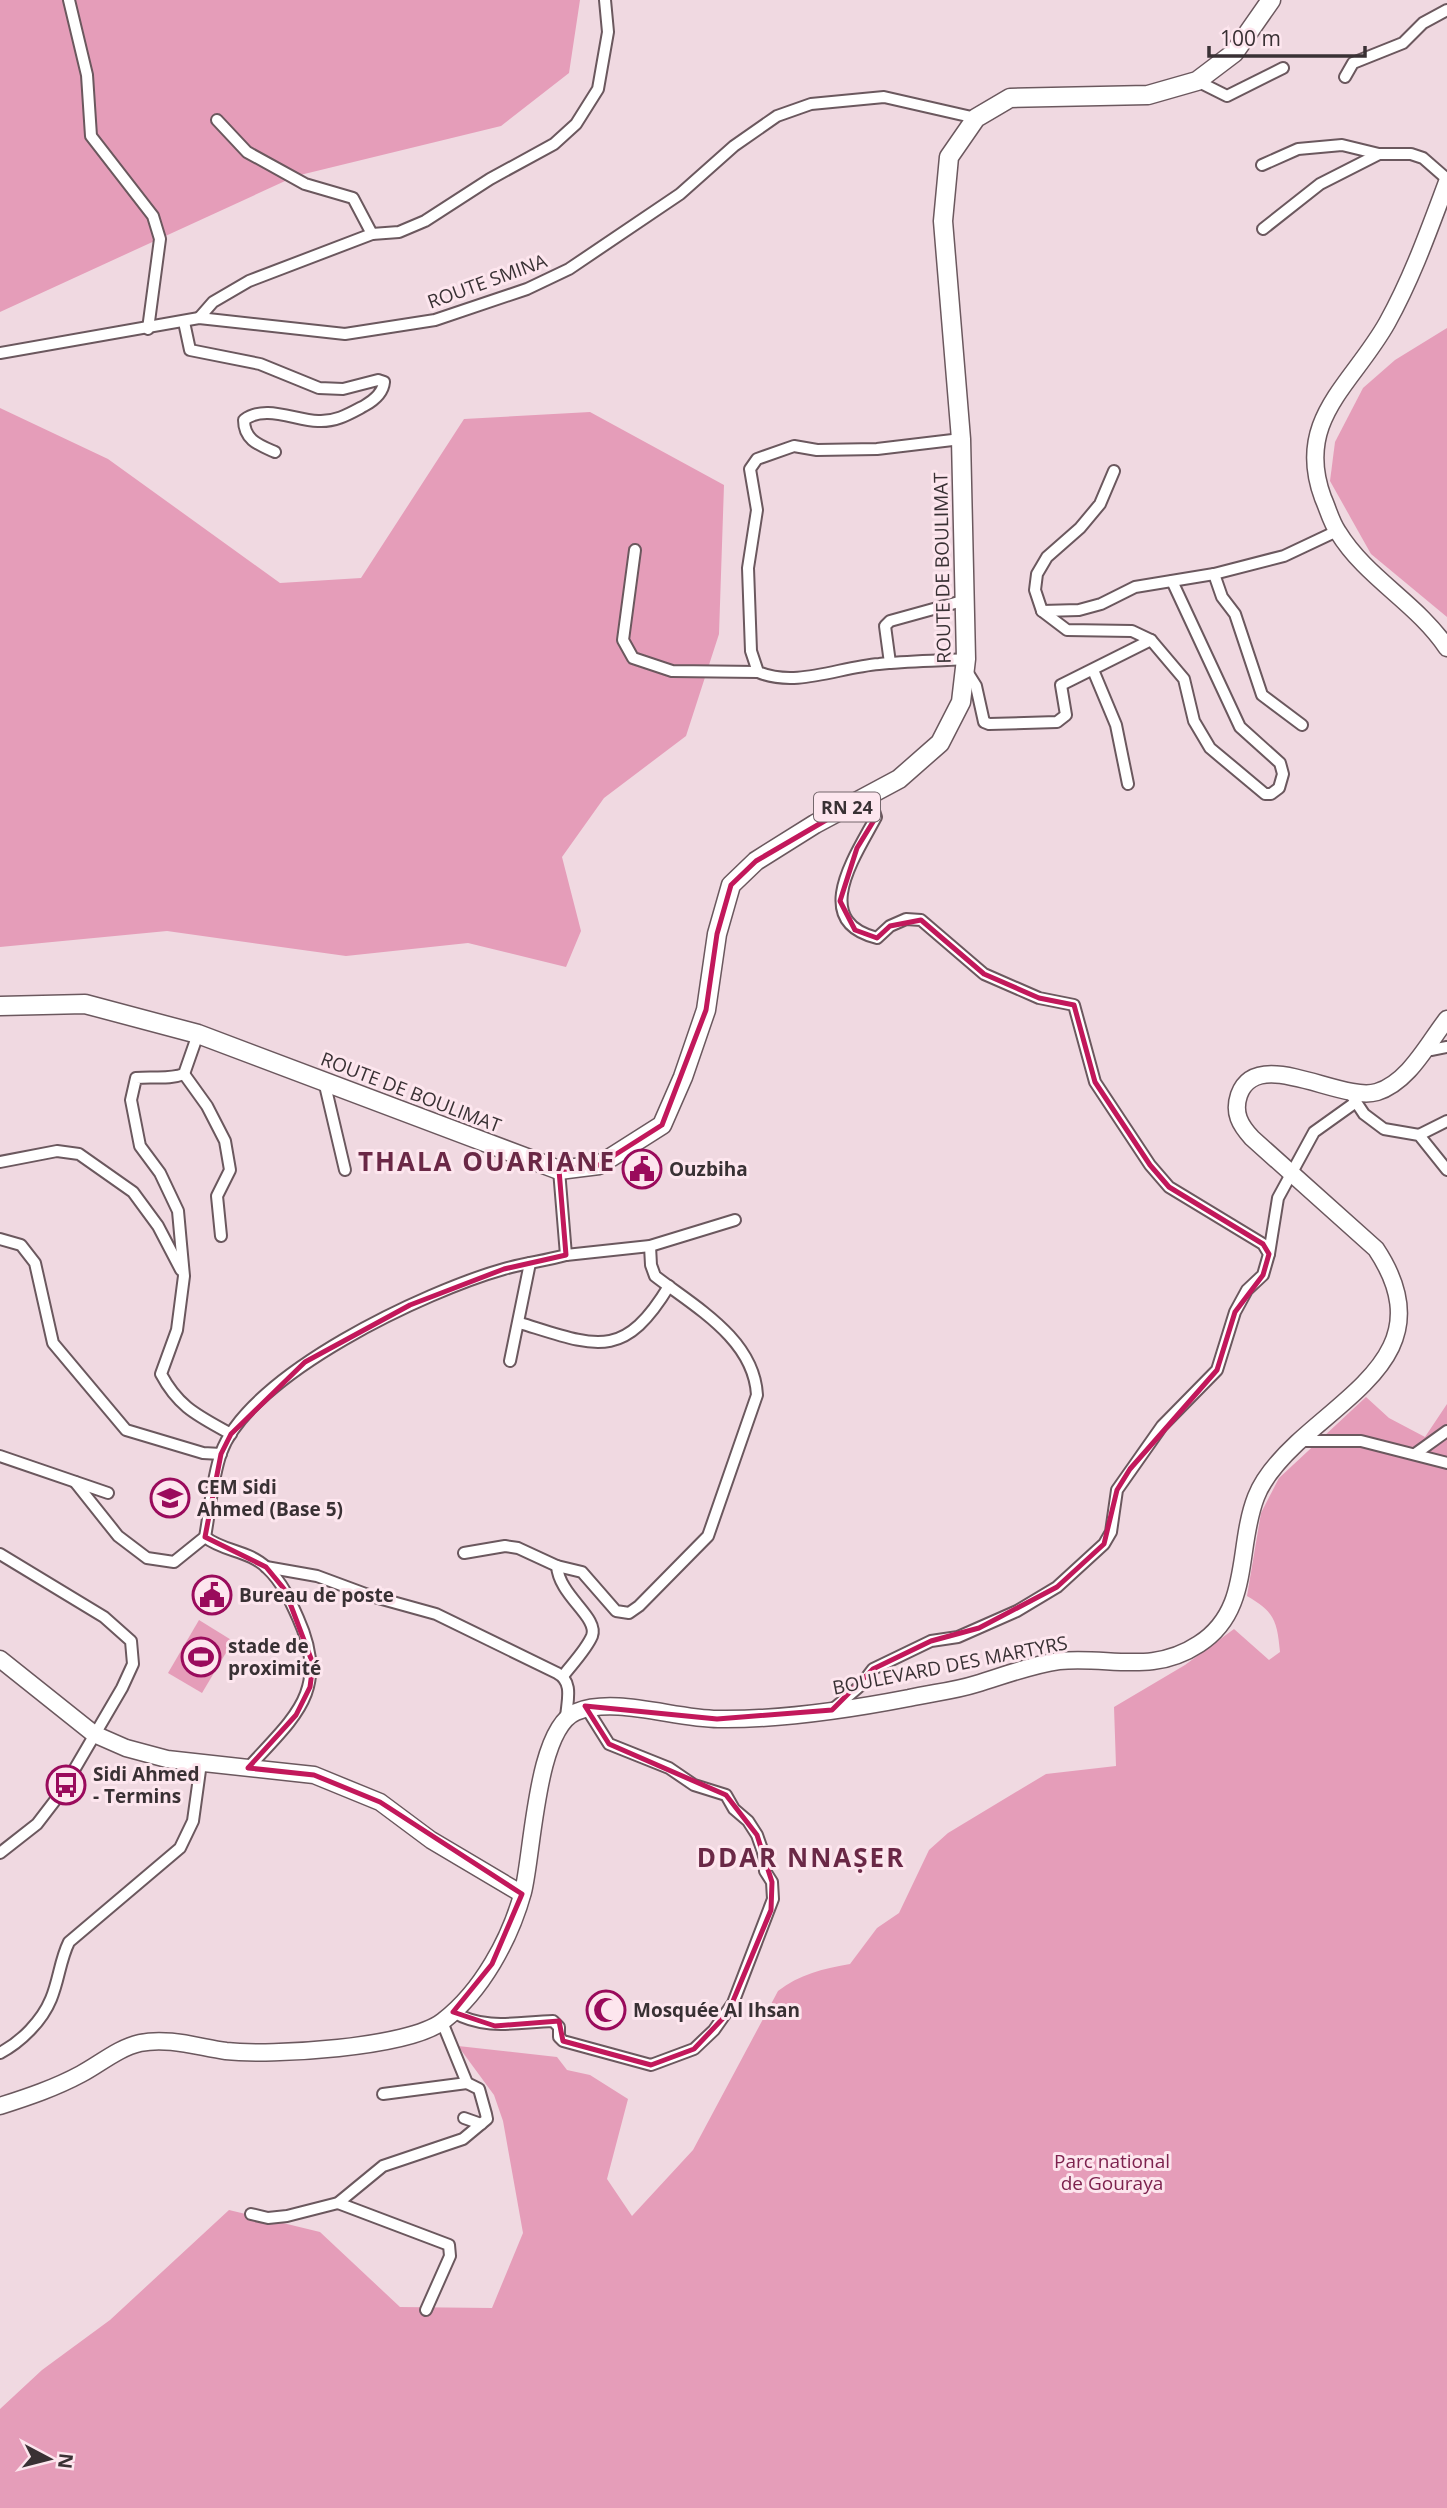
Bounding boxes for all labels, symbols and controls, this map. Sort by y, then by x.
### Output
scale bar [1209,14,1365,58]
text: 100 m [1220,24,1281,52]
street label: ROUTE SMINA [424,247,550,315]
street label: ROUTE DE BOULIMAT [927,472,957,664]
road number: RN 24 [814,792,880,822]
street label: ROUTE DE BOULIMAT [317,1046,505,1139]
district label: THALA OUARIANE [358,1143,616,1179]
public building icon: Ouzbiha [621,1148,663,1190]
place label: Ouzbiha [669,1156,748,1182]
place label: CEM Sidi Ahmed (Base 5) [197,1474,343,1522]
school or university icon: CEM Sidi Ahmed (Base 5) [149,1477,191,1519]
public building icon: Bureau de poste [191,1574,233,1616]
place label: Bureau de poste [239,1582,394,1608]
street label: BOULEVARD DES MARTYRS [830,1629,1070,1701]
place label: stade de proximité [228,1633,321,1681]
sports icon: stade de proximité [180,1636,222,1678]
place label: Sidi Ahmed - Termins [93,1761,200,1809]
bus stop icon: Sidi Ahmed - Termins [45,1764,87,1806]
district label: DDAR NNAṢER [697,1839,905,1875]
mosque icon: Mosquée Al Ihsan [585,1989,627,2031]
place label: Mosquée Al Ihsan [633,1997,800,2023]
park label: Parc national de Gouraya [1054,2148,1170,2196]
north arrow [14,2424,84,2494]
text: N [52,2452,80,2470]

